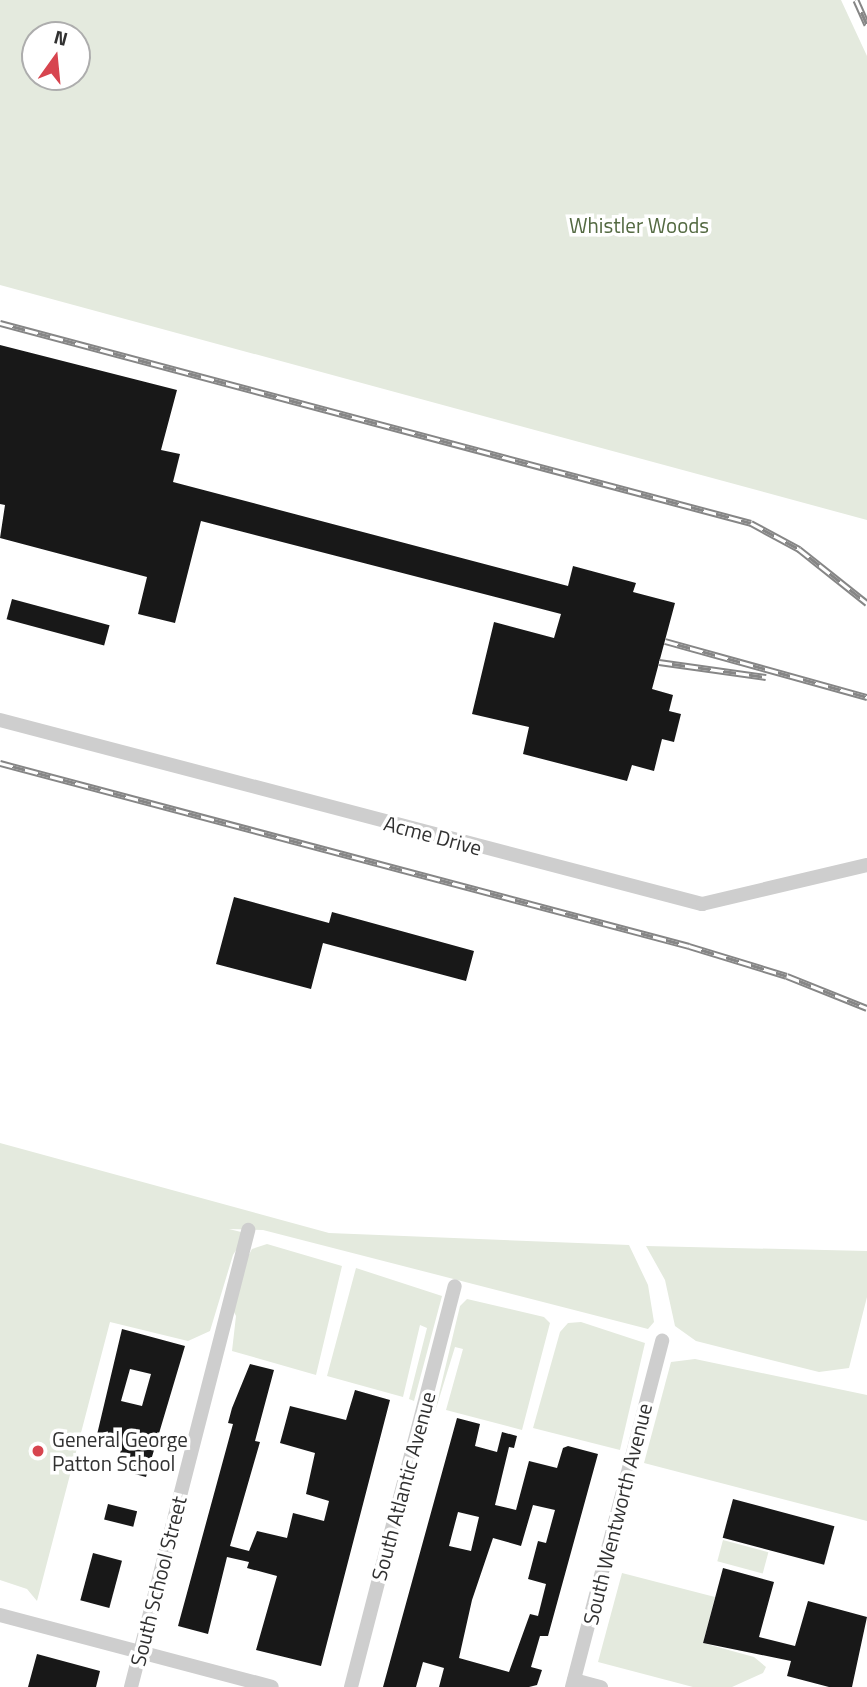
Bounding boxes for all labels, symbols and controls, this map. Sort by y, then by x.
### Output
north arrow [21,21,91,91]
text: N [51,21,71,53]
park label: Whistler Woods [569,212,709,238]
street label: Acme Drive [381,810,485,860]
street label: South Atlantic Avenue [366,1389,440,1583]
street label: South Wentworth Avenue [577,1401,657,1627]
place label: General George Patton School [52,1426,188,1476]
marker: General George Patton School [30,1443,46,1459]
street label: South School Street [125,1493,191,1669]

